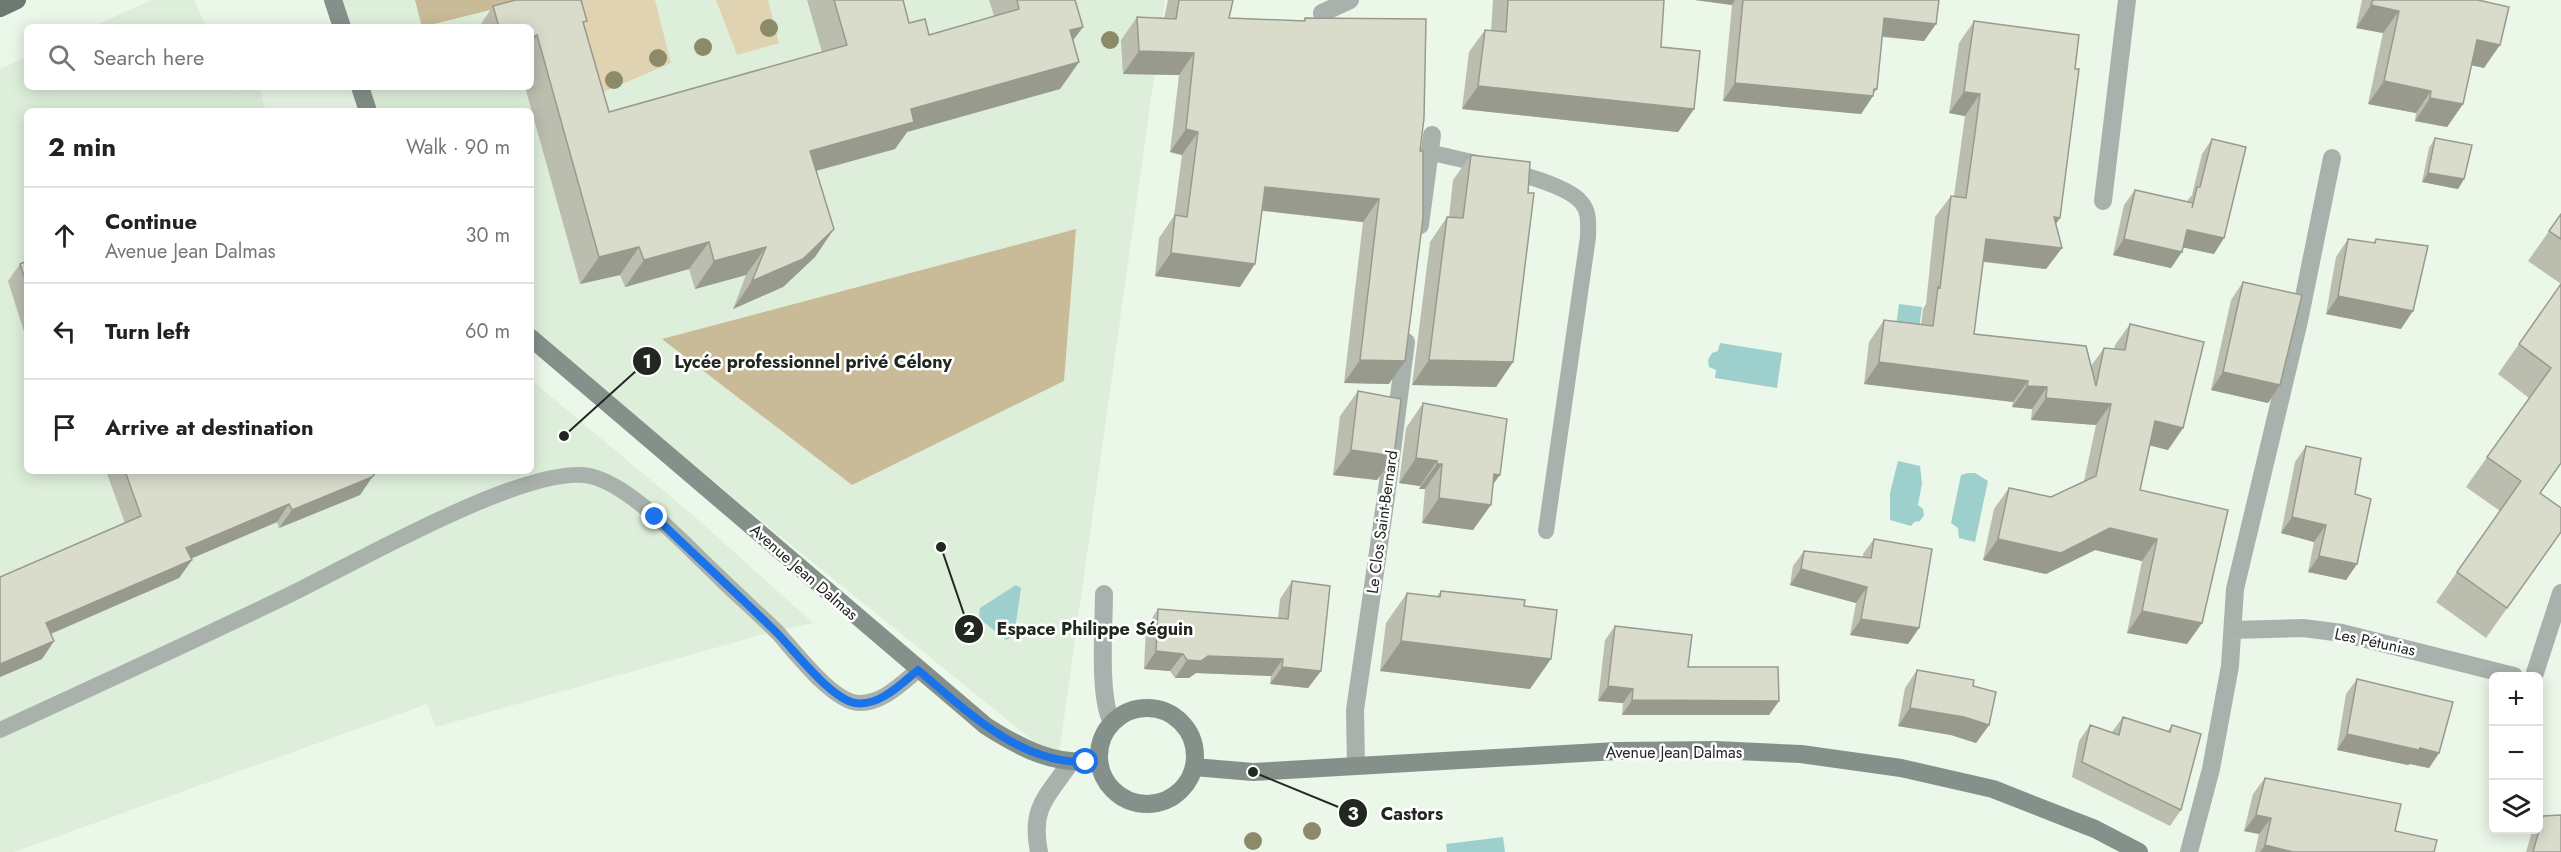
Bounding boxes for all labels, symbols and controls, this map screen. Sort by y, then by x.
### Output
search box [24,24,534,90]
icon: search [45,41,78,74]
text: Search here [93,41,204,73]
text: 2 min [48,128,116,166]
text: Walk · 90 m [406,133,510,162]
text: Continue [105,205,197,237]
icon: ahead [48,219,81,252]
text: 30 m [465,221,510,250]
text: Avenue Jean Dalmas [105,237,276,266]
icon: left [48,315,81,348]
text: Turn left [105,315,190,347]
text: 60 m [465,317,510,346]
callout: Lycée professionnel privé Célony [632,343,963,379]
text: 1 [642,349,652,375]
text: Lycée professionnel privé Célony [674,349,952,375]
icon: arrive [48,411,81,444]
text: Arrive at destination [105,411,314,443]
street label: Le Clos Saint-Bernard [1361,449,1403,595]
route end [641,503,667,529]
street label: Avenue Jean Dalmas [745,519,863,625]
callout: Espace Philippe Séguin [954,611,1205,647]
text: 2 [963,616,975,642]
text: Espace Philippe Séguin [997,616,1193,642]
street label: Les Pétunias [2332,622,2418,662]
map controls [2489,672,2543,834]
button: + [2489,672,2543,726]
button: − [2489,726,2543,780]
street label: Avenue Jean Dalmas [1606,741,1742,764]
route start [1072,748,1098,774]
button: layers [2489,780,2543,834]
callout: Castors [1338,795,1455,831]
text: 3 [1347,801,1359,827]
text: Castors [1381,801,1443,827]

